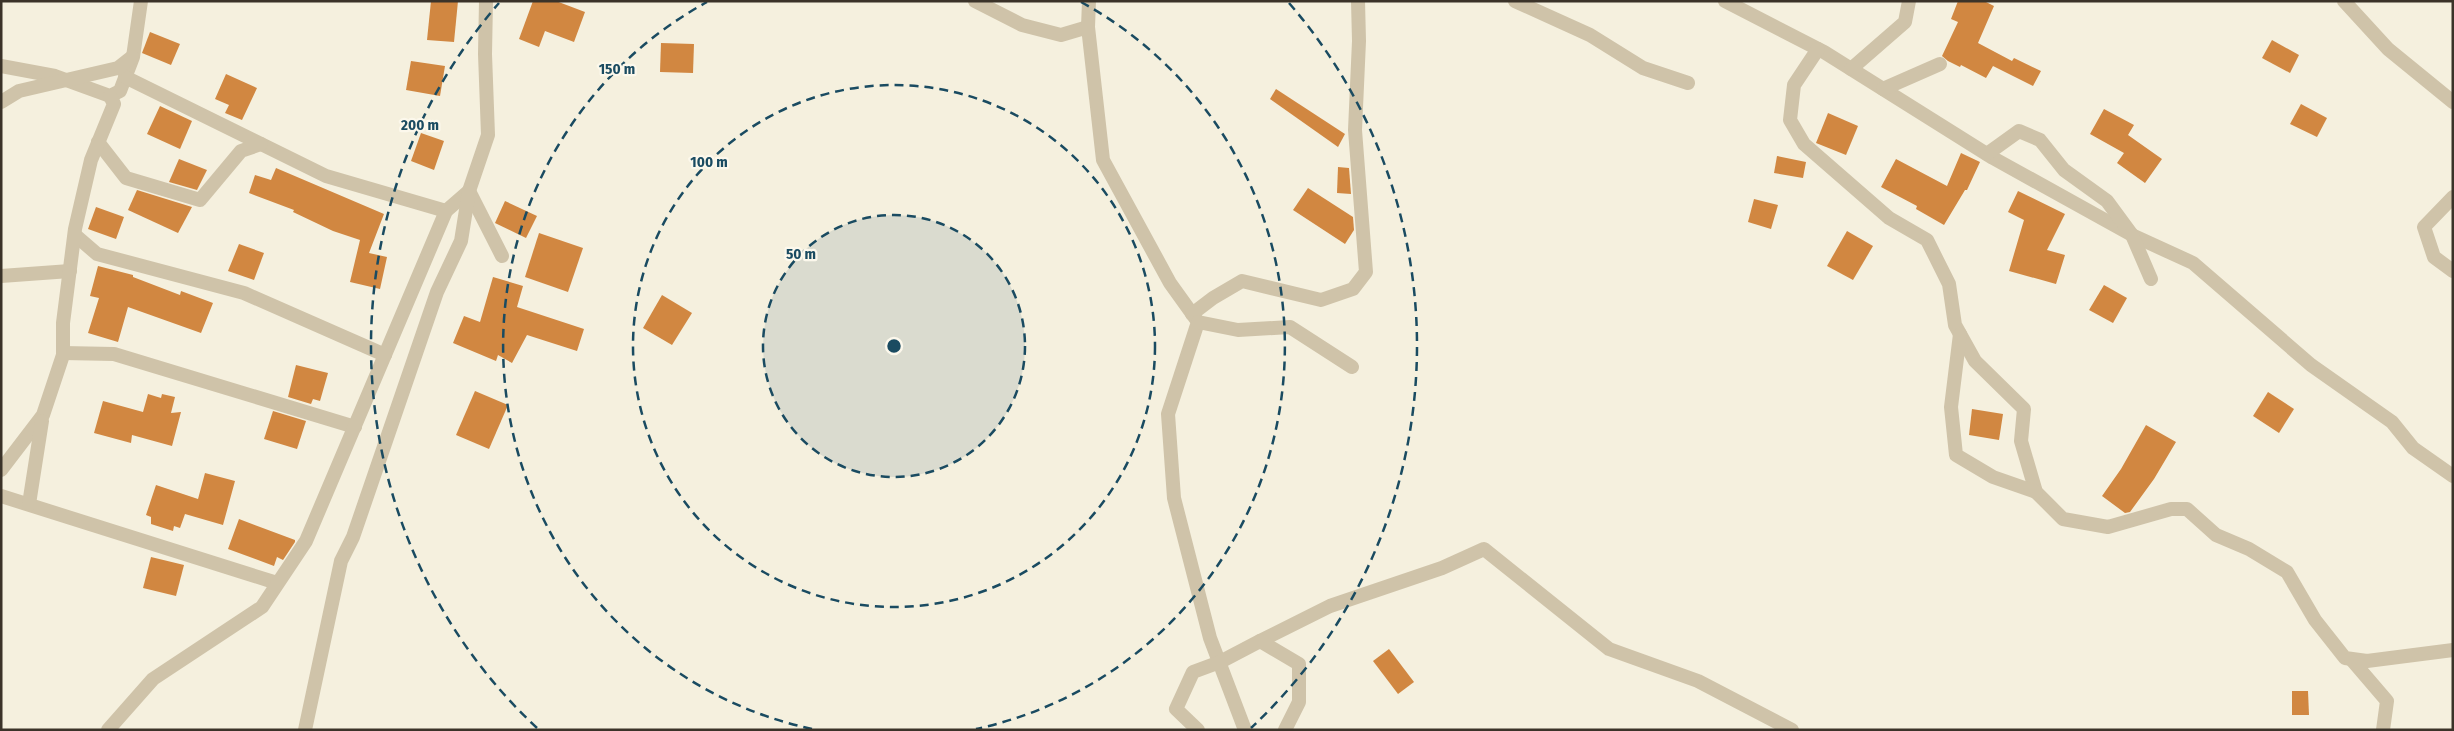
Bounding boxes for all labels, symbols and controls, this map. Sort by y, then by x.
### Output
text: 150 m [599,60,635,78]
text: 200 m [400,116,439,134]
text: 100 m [690,153,728,171]
text: 50 m [786,245,816,263]
centre of rings [885,337,903,355]

